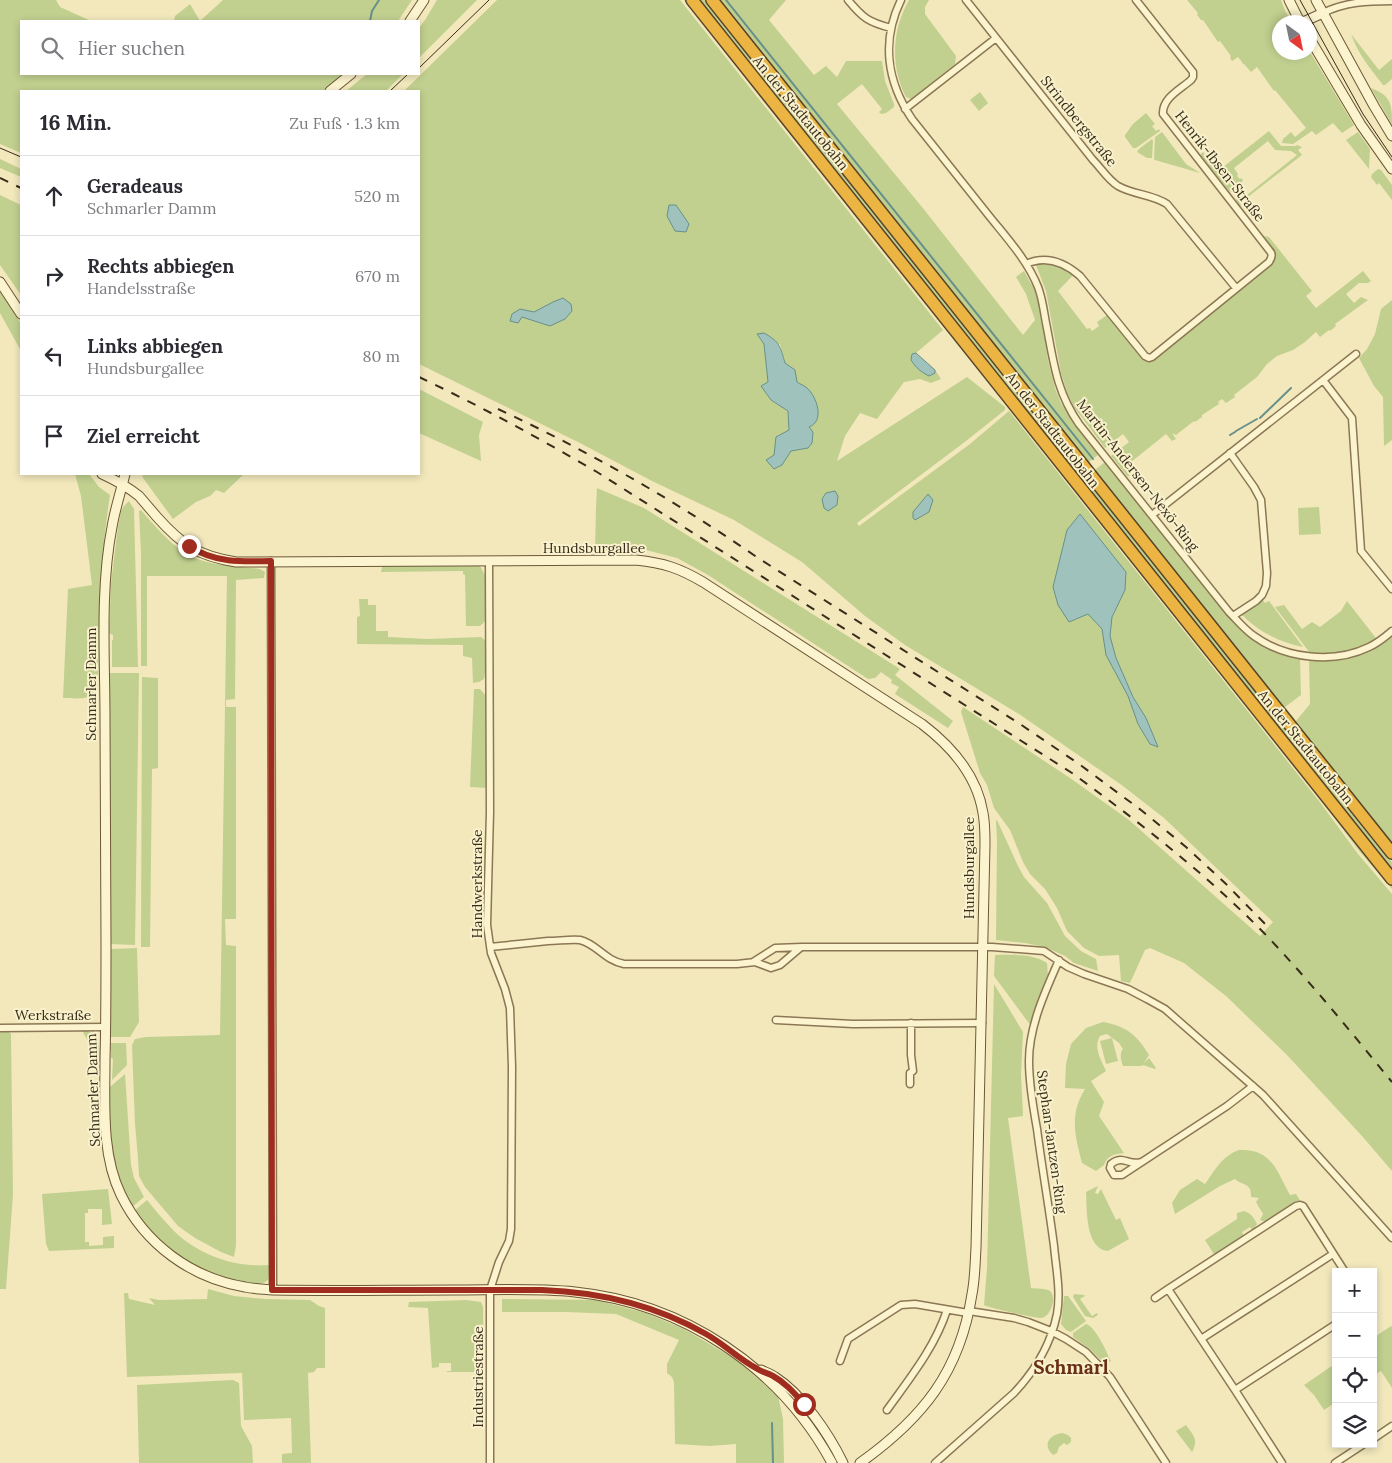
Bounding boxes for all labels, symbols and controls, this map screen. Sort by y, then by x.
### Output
north arrow [1272,15,1317,60]
search box [20,20,420,75]
icon: search [38,34,66,62]
text: Hier suchen [78,36,185,60]
street label: An der Stadtautobahn [749,51,853,174]
street label: Strindbergstraße [1037,72,1121,170]
street label: Henrik-Ibsen-Straße [1171,107,1269,226]
text: 16 Min. [40,109,112,136]
text: Zu Fuß · 1.3 km [289,113,400,133]
text: Geradeaus [87,174,183,198]
icon: ahead [40,182,68,210]
text: 520 m [354,186,400,206]
text: Schmarler Damm [87,198,216,218]
text: Rechts abbiegen [87,254,234,278]
icon: right [40,262,68,290]
text: 670 m [355,266,400,286]
text: Handelsstraße [87,278,196,298]
text: Links abbiegen [87,334,223,358]
icon: left [40,342,68,370]
text: 80 m [363,346,400,366]
text: Hundsburgallee [87,358,204,378]
street label: An der Stadtautobahn [1001,368,1104,492]
street label: Martin-Andersen-Nexö-Ring [1073,395,1203,555]
icon: arrive [40,422,68,450]
text: Ziel erreicht [87,424,200,448]
route end [178,535,201,558]
street label: Hundsburgallee [543,539,646,557]
street label: Schmarler Damm [82,627,100,741]
street label: An der Stadtautobahn [1254,685,1358,808]
street label: Hundsburgallee [960,816,978,919]
street label: Handwerkstraße [468,829,486,939]
street label: Werkstraße [15,1006,92,1024]
street label: Schmarler Damm [82,1033,104,1147]
street label: Stephan-Jantzen-Ring [1033,1069,1071,1215]
map controls [1332,1268,1377,1448]
button: + [1332,1268,1377,1313]
button: − [1332,1313,1377,1358]
street label: Industriestraße [469,1326,487,1428]
district label: Schmarl [1033,1355,1109,1379]
button: locate [1332,1358,1377,1403]
route start [793,1393,816,1416]
button: layers [1332,1403,1377,1448]

